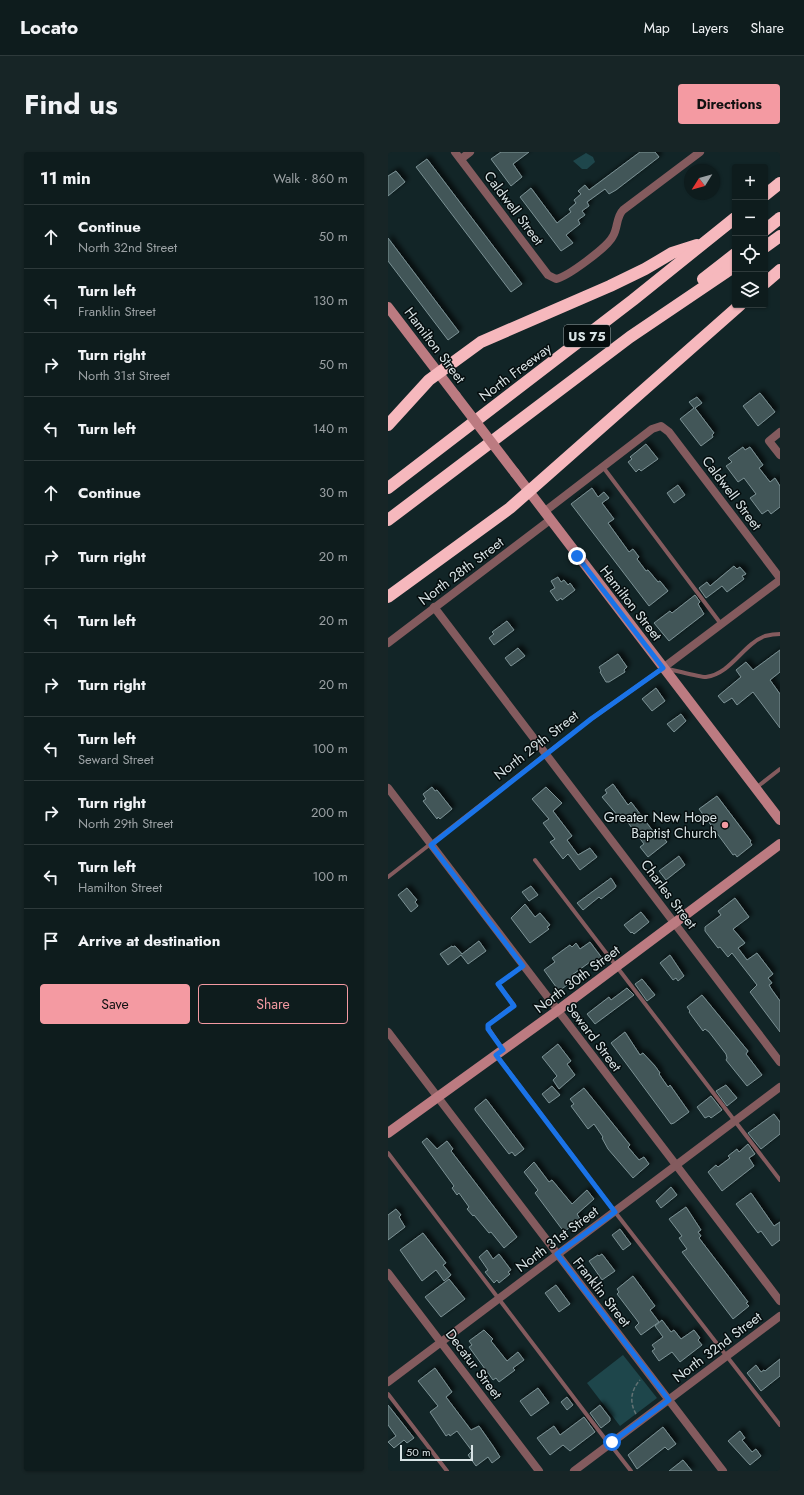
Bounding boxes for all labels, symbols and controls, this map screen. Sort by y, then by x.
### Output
text: Locato [20,14,78,41]
text: Map [644,18,670,38]
text: Layers [692,18,728,38]
text: Share [750,18,784,38]
text: Find us [24,84,118,125]
button: Directions [678,84,780,124]
north arrow [684,164,720,200]
map controls [732,164,768,308]
button: + [732,164,768,200]
text: 11 min [40,166,91,190]
street label: Caldwell Street [480,167,549,250]
text: Walk · 860 m [273,169,348,188]
button: − [732,200,768,236]
text: Continue [78,216,141,238]
icon: ahead [40,226,62,248]
text: 50 m [319,227,348,246]
button: locate [732,236,768,272]
text: North 32nd Street [78,238,177,257]
button: layers [732,272,768,308]
text: Turn left [78,280,136,302]
icon: left [40,290,62,312]
text: 130 m [313,291,348,310]
text: Franklin Street [78,302,156,321]
street label: Hamilton Street [400,303,471,388]
road number: US 75 [564,325,610,347]
street label: North Freeway [475,338,556,406]
text: Turn right [78,344,146,366]
icon: right [40,354,62,376]
text: 50 m [319,355,348,374]
text: North 31st Street [78,366,170,385]
icon: left [40,418,62,440]
text: Turn left [78,418,136,440]
text: 140 m [313,419,348,438]
street label: Caldwell Street [698,452,767,535]
icon: ahead [40,482,62,504]
text: Continue [78,482,141,504]
text: 30 m [319,483,348,502]
street label: North 28th Street [414,532,508,610]
icon: right [40,546,62,568]
text: Turn right [78,546,146,568]
text: 20 m [319,547,348,566]
route end [568,547,586,565]
street label: Hamilton Street [595,561,667,645]
icon: left [40,610,62,632]
text: Turn left [78,610,136,632]
text: 20 m [319,611,348,630]
icon: right [40,674,62,696]
text: Turn right [78,674,146,696]
text: 20 m [319,675,348,694]
street label: North 29th Street [489,705,583,784]
text: Turn left [78,728,136,750]
icon: left [40,738,62,760]
text: 100 m [313,739,348,758]
text: Seward Street [78,750,154,769]
text: Turn right [78,792,146,814]
icon: right [40,802,62,824]
text: 200 m [311,803,348,822]
place label: Greater New Hope Baptist Church [604,807,717,843]
text: North 29th Street [78,814,173,833]
marker: Greater New Hope Baptist Church [720,820,730,830]
street label: Charles Street [636,855,702,933]
text: Turn left [78,856,136,878]
icon: left [40,866,62,888]
text: 100 m [313,867,348,886]
text: Hamilton Street [78,878,162,897]
icon: arrive [40,930,62,952]
text: Arrive at destination [78,930,220,952]
street label: North 30th Street [530,940,624,1018]
button: Save [40,984,190,1024]
button: Share [198,984,348,1024]
street label: Seward Street [562,999,627,1076]
street label: North 31st Street [512,1201,603,1277]
street label: Franklin Street [568,1253,636,1332]
street label: North 32nd Street [668,1307,766,1387]
street label: Decatur Street [441,1325,507,1404]
route start [603,1433,621,1451]
scale bar [400,1443,473,1462]
text: 50 m [406,1444,431,1460]

